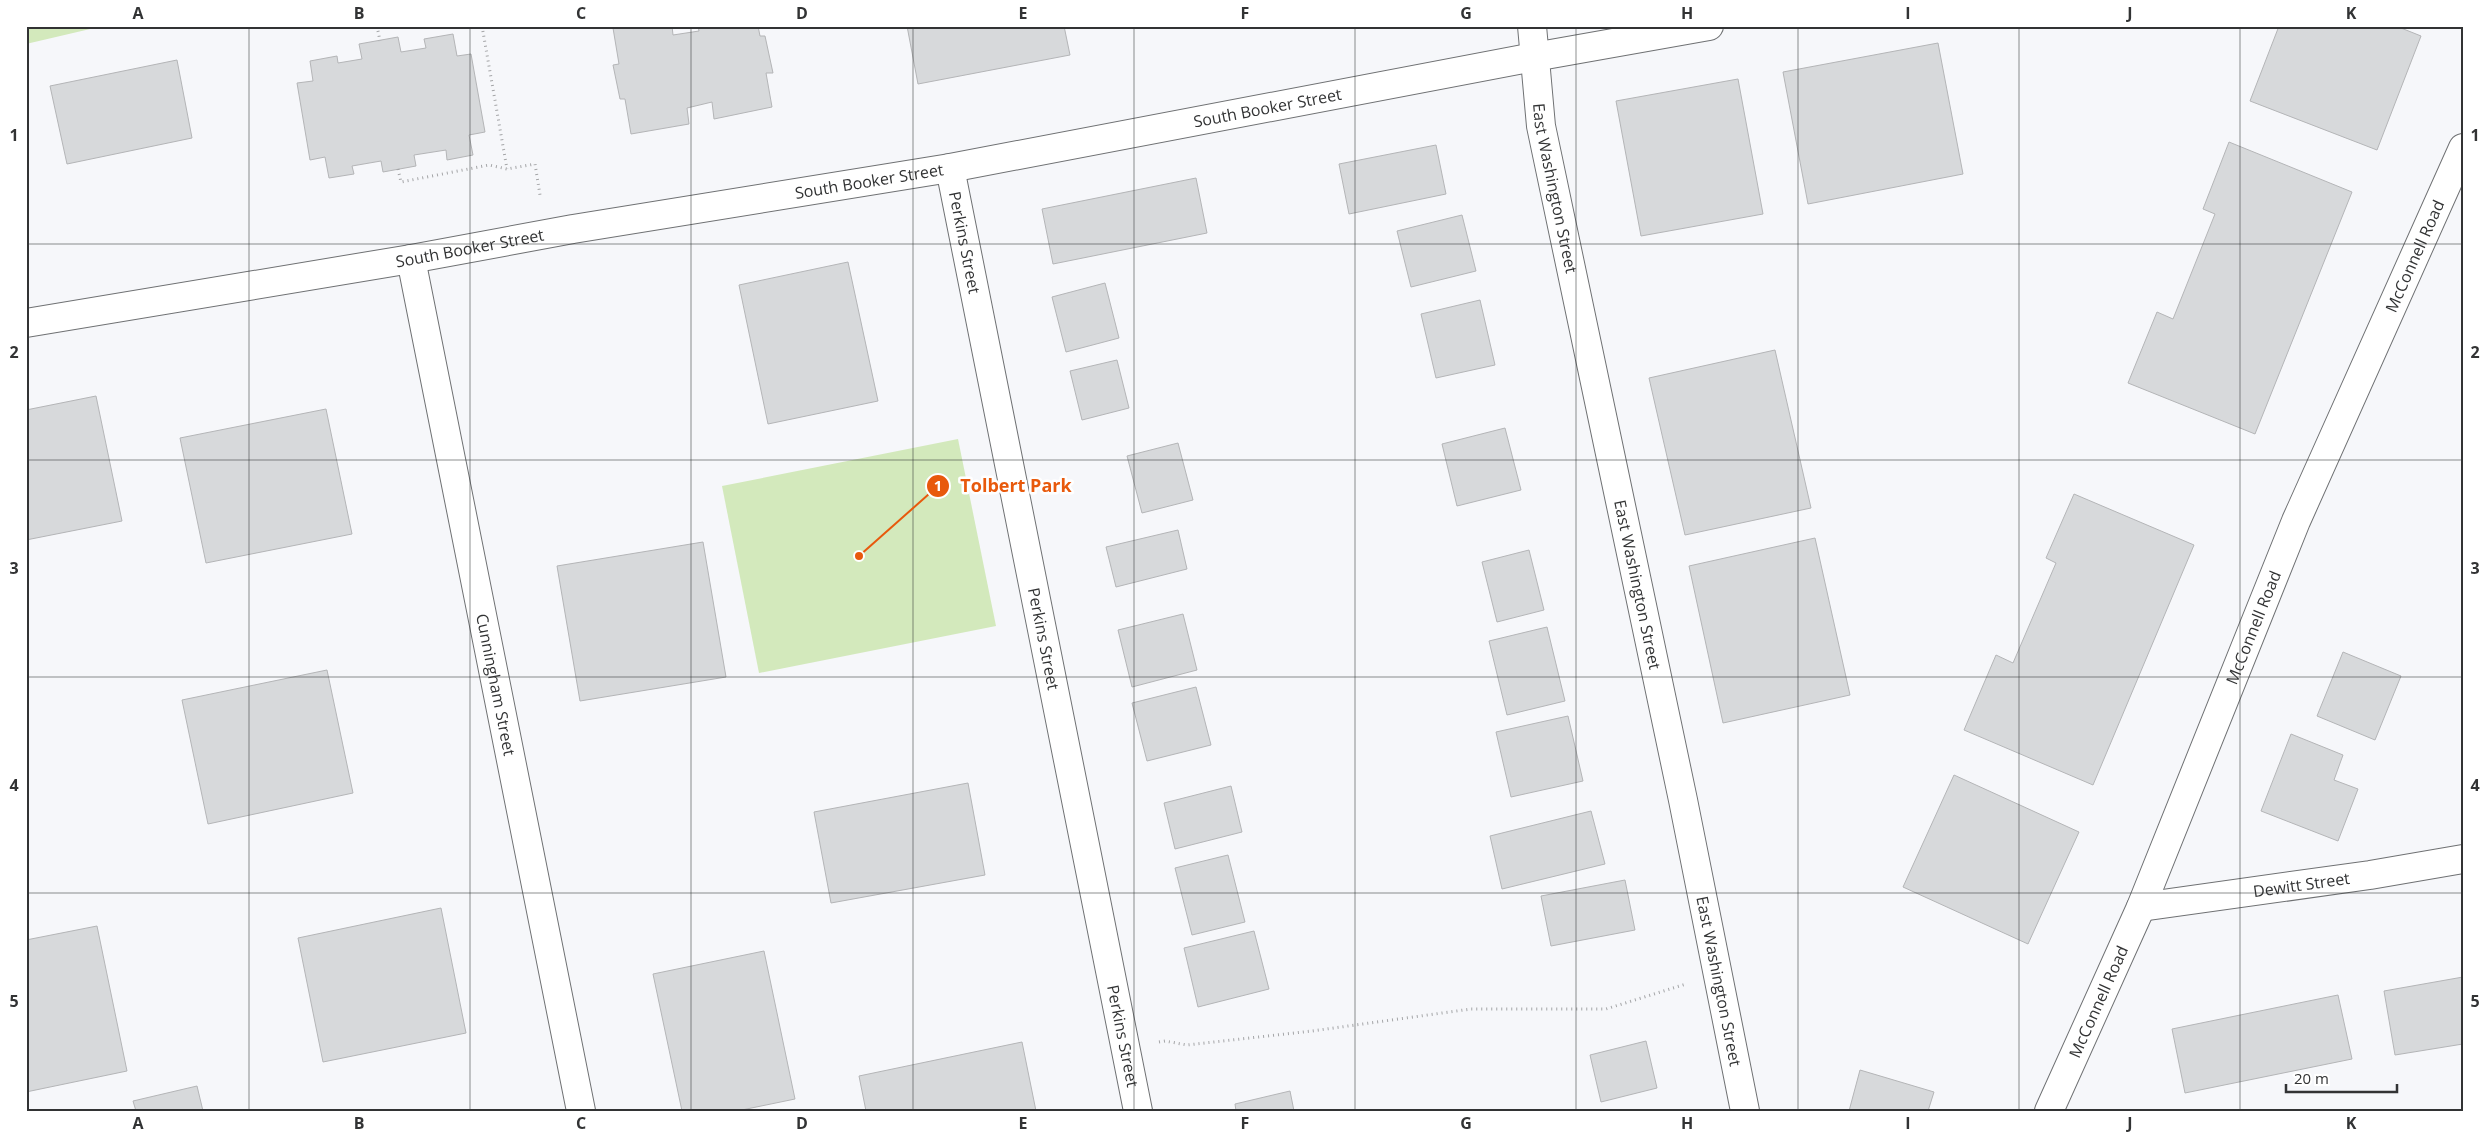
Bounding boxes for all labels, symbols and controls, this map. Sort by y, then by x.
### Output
text: A [132,2,144,24]
text: B [354,2,364,24]
text: C [576,2,586,24]
text: D [796,2,808,24]
text: E [1019,2,1028,24]
text: F [1241,2,1249,24]
text: G [1460,2,1472,24]
text: H [1681,2,1693,24]
text: I [1905,2,1911,24]
text: J [2125,2,2133,24]
text: K [2346,2,2357,24]
street label: South Booker Street [1192,83,1344,133]
street label: East Washington Street [1528,102,1583,275]
text: 1 [9,124,19,146]
text: 1 [2470,124,2480,146]
street label: South Booker Street [793,158,945,204]
street label: Perkins Street [944,189,986,296]
street label: McConnell Road [2380,196,2449,316]
street label: South Booker Street [394,224,546,272]
text: 2 [9,341,19,363]
text: 2 [2470,341,2480,363]
callout: Tolbert Park [926,469,1082,502]
text: Tolbert Park [960,473,1072,497]
text: 1 [934,475,942,495]
street label: East Washington Street [1609,498,1666,672]
text: 3 [9,557,19,579]
text: 3 [2470,557,2480,579]
street label: McConnell Road [2221,567,2286,688]
street label: Perkins Street [1023,586,1065,692]
street label: Cunningham Street [471,612,521,758]
text: 4 [9,774,19,796]
text: 4 [2470,774,2480,796]
street label: Dewitt Street [2252,867,2351,902]
street label: East Washington Street [1691,894,1747,1068]
street label: McConnell Road [2063,942,2133,1061]
street label: Perkins Street [1102,983,1144,1089]
text: 5 [9,990,19,1012]
text: 5 [2470,990,2480,1012]
scale bar [2286,1062,2398,1094]
text: 20 m [2294,1068,2329,1088]
text: A [132,1112,144,1134]
text: B [354,1112,364,1134]
text: C [576,1112,586,1134]
text: D [796,1112,808,1134]
text: E [1019,1112,1028,1134]
text: F [1241,1112,1249,1134]
text: G [1460,1112,1472,1134]
text: H [1681,1112,1693,1134]
text: I [1905,1112,1911,1134]
text: J [2125,1112,2133,1134]
text: K [2346,1112,2357,1134]

